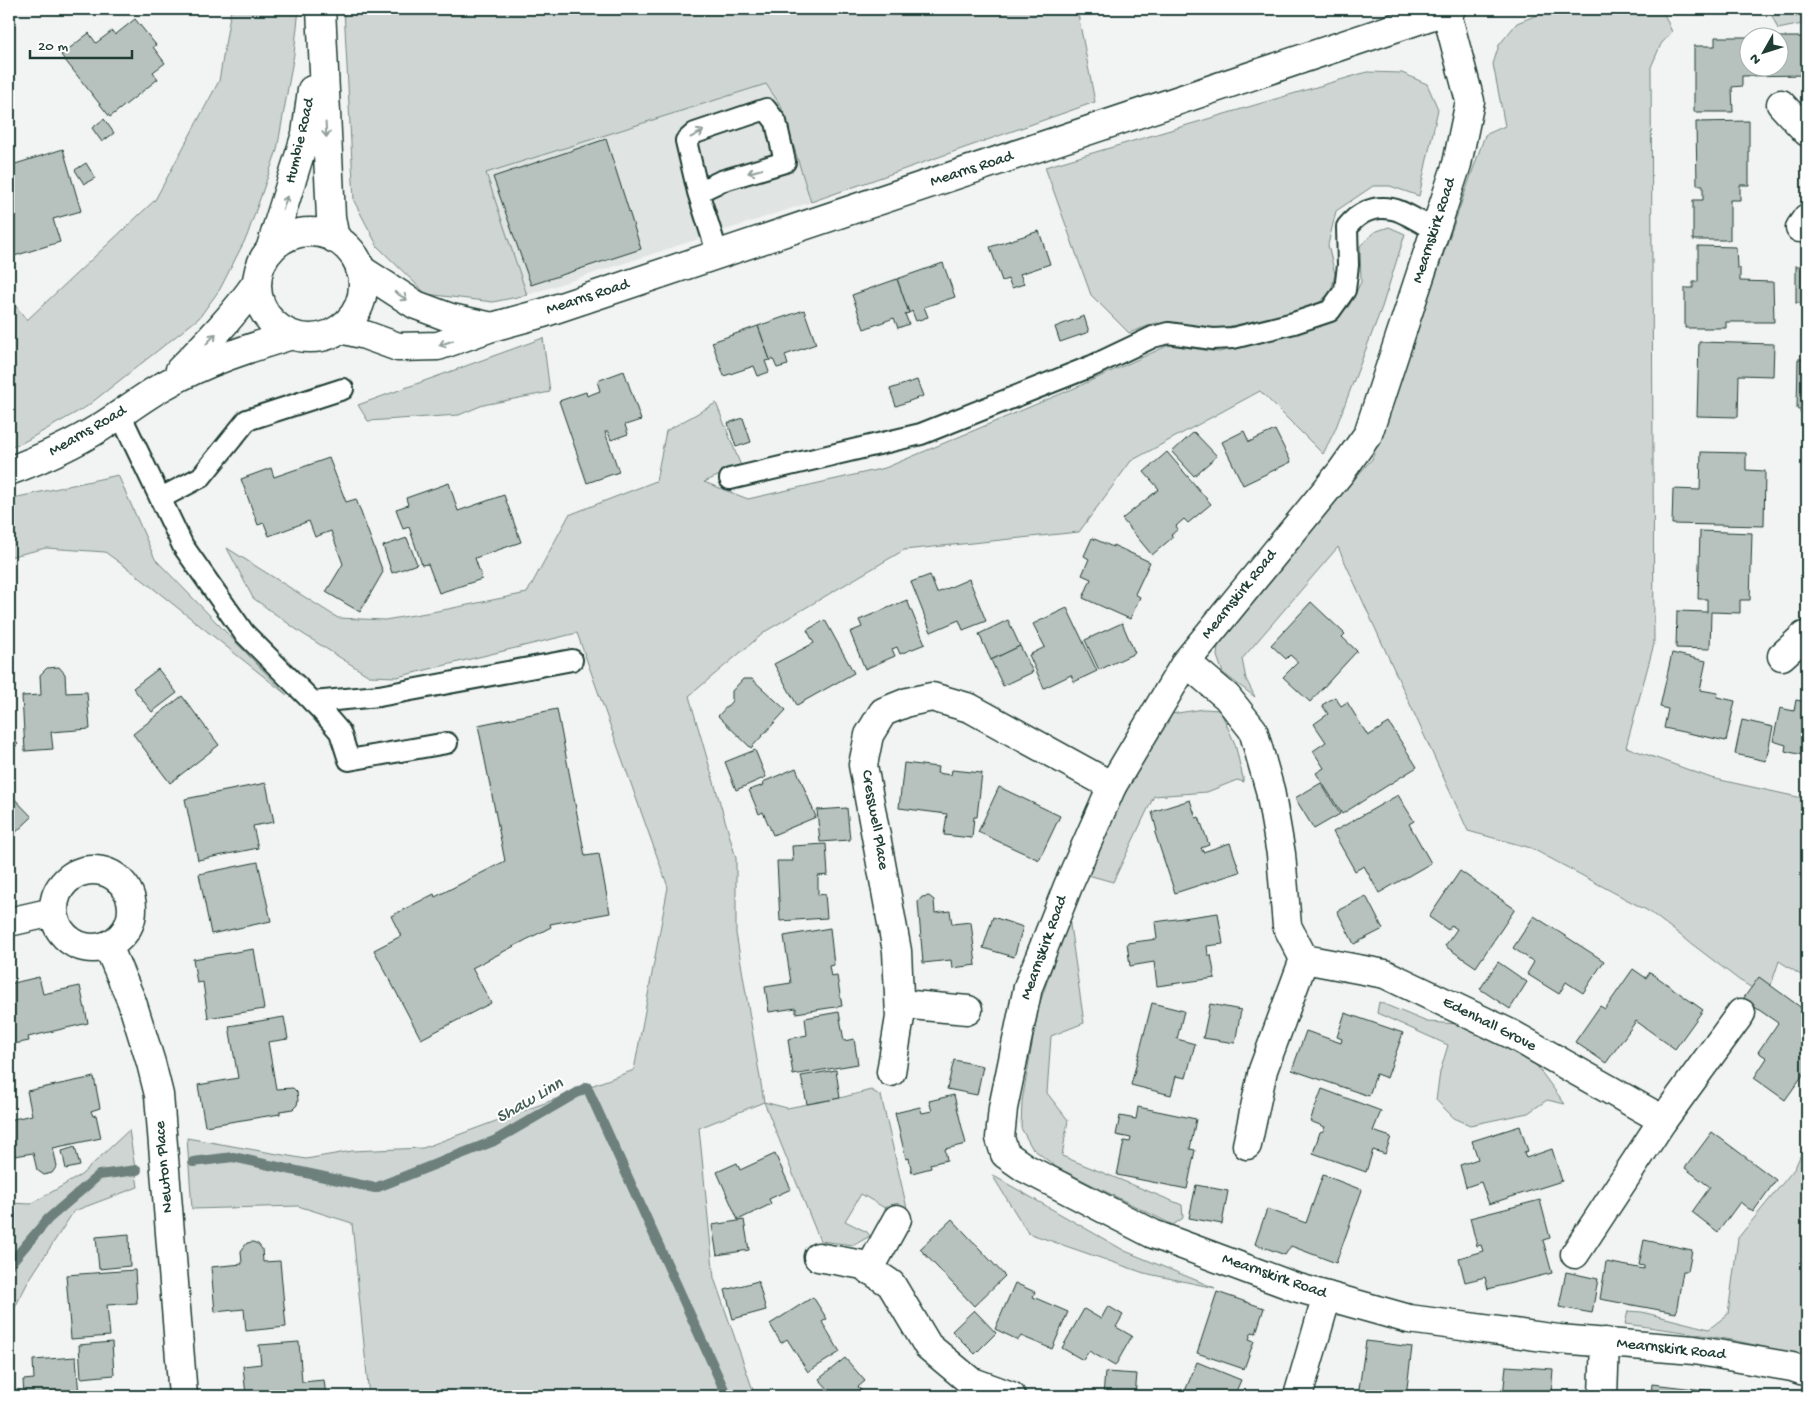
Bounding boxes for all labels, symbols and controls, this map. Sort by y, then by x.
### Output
scale bar [30,28,132,60]
north arrow [1738,28,1788,78]
text: 20 m [38,38,68,56]
text: N [1746,50,1765,68]
street label: Humbie Road [282,95,320,185]
one-way arrow [322,122,331,138]
one-way arrow [689,129,704,139]
street label: Mearns Road [928,147,1017,192]
one-way arrow [748,166,764,176]
street label: Mearnskirk Road [1409,174,1461,286]
one-way arrow [281,196,290,211]
street label: Mearns Road [544,275,633,320]
one-way arrow [394,291,408,301]
one-way arrow [205,332,217,345]
one-way arrow [438,339,454,348]
street label: Mearns Road [46,401,131,462]
street label: Mearnskirk Road [1198,545,1283,644]
street label: Cresswell Place [856,769,892,872]
street label: Mearnskirk Road [1017,892,1073,1003]
street label: Edenhall Grove [1439,993,1540,1057]
water label: Shaw Linn [493,1073,568,1129]
street label: Newton Place [151,1119,178,1214]
street label: Mearnskirk Road [1219,1250,1330,1304]
street label: Mearnskirk Road [1616,1335,1728,1365]

